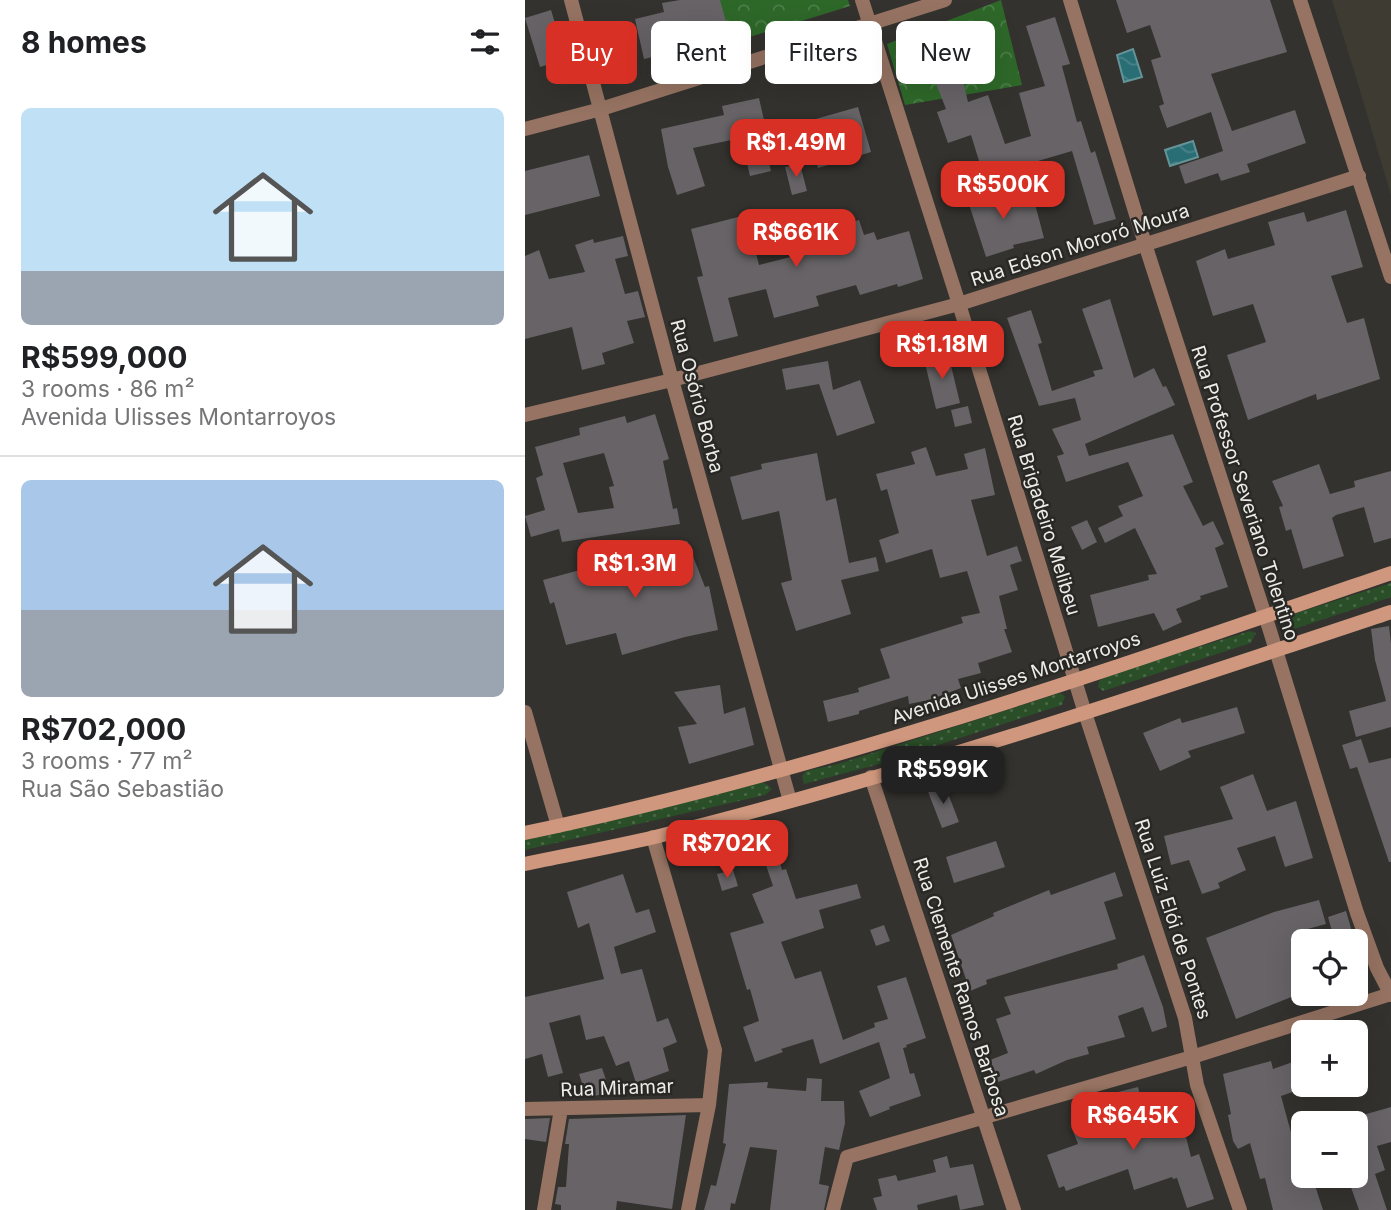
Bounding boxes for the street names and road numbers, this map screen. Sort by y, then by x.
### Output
street label: Rua Edson Mororó Moura [968,199,1192,291]
street label: Rua Osório Borba [665,317,729,475]
street label: Rua Professor Severiano Tolentino [1186,343,1304,643]
street label: Rua Brigadeiro Melibeu [1003,412,1085,618]
street label: Avenida Ulisses Montarroyos [889,627,1143,729]
street label: Rua Luiz Elói de Pontes [1130,816,1216,1022]
street label: Rua Clemente Ramos Barbosa [908,855,1014,1119]
street label: Rua Miramar [560,1075,674,1101]

